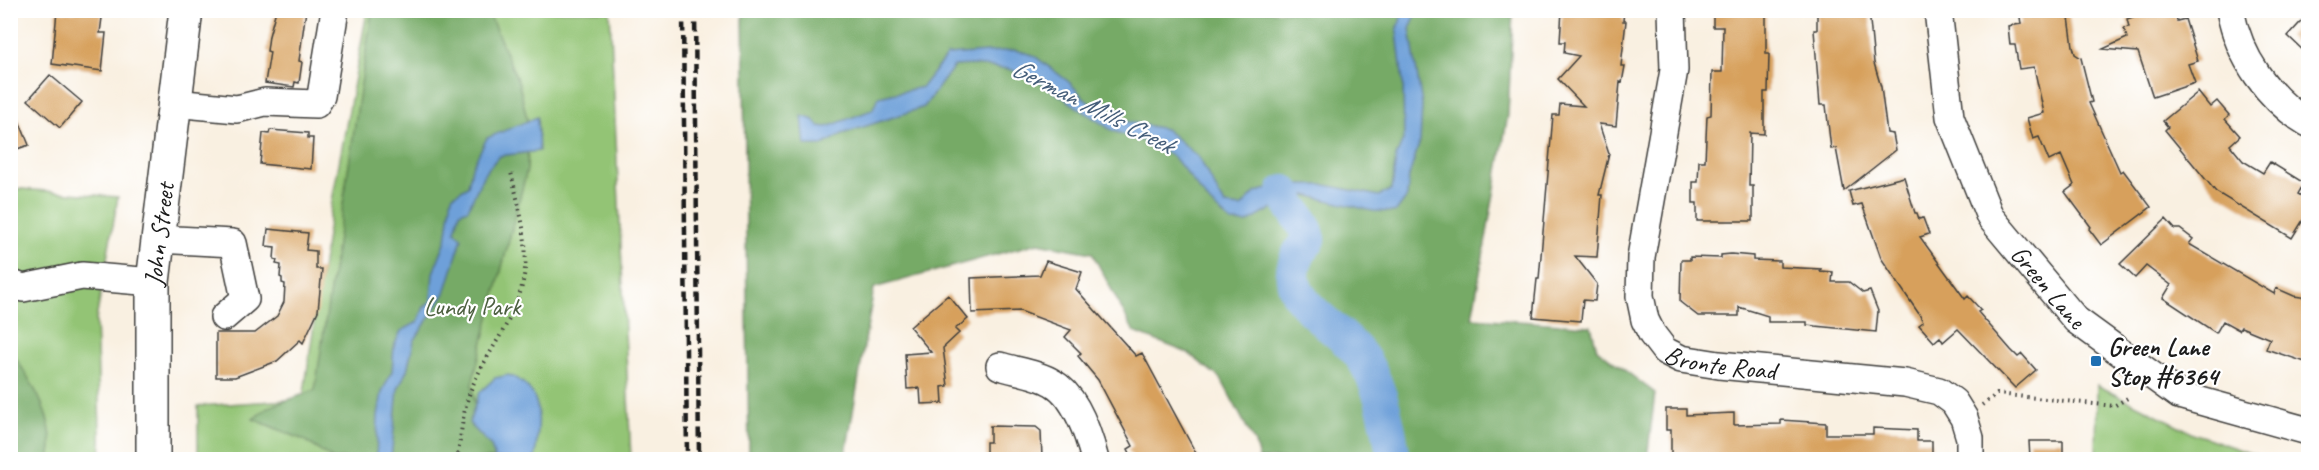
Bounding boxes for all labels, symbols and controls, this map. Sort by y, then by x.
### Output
water label: German Mills Creek [1006,51,1183,163]
street label: John Street [136,179,182,290]
street label: Green Lane [2003,238,2092,339]
park label: Lundy Park [424,290,522,323]
place label: Green Lane Stop #6364 [2108,330,2221,393]
street label: Bronte Road [1659,337,1781,388]
marker: Green Lane Stop #6364 [2089,354,2103,368]

